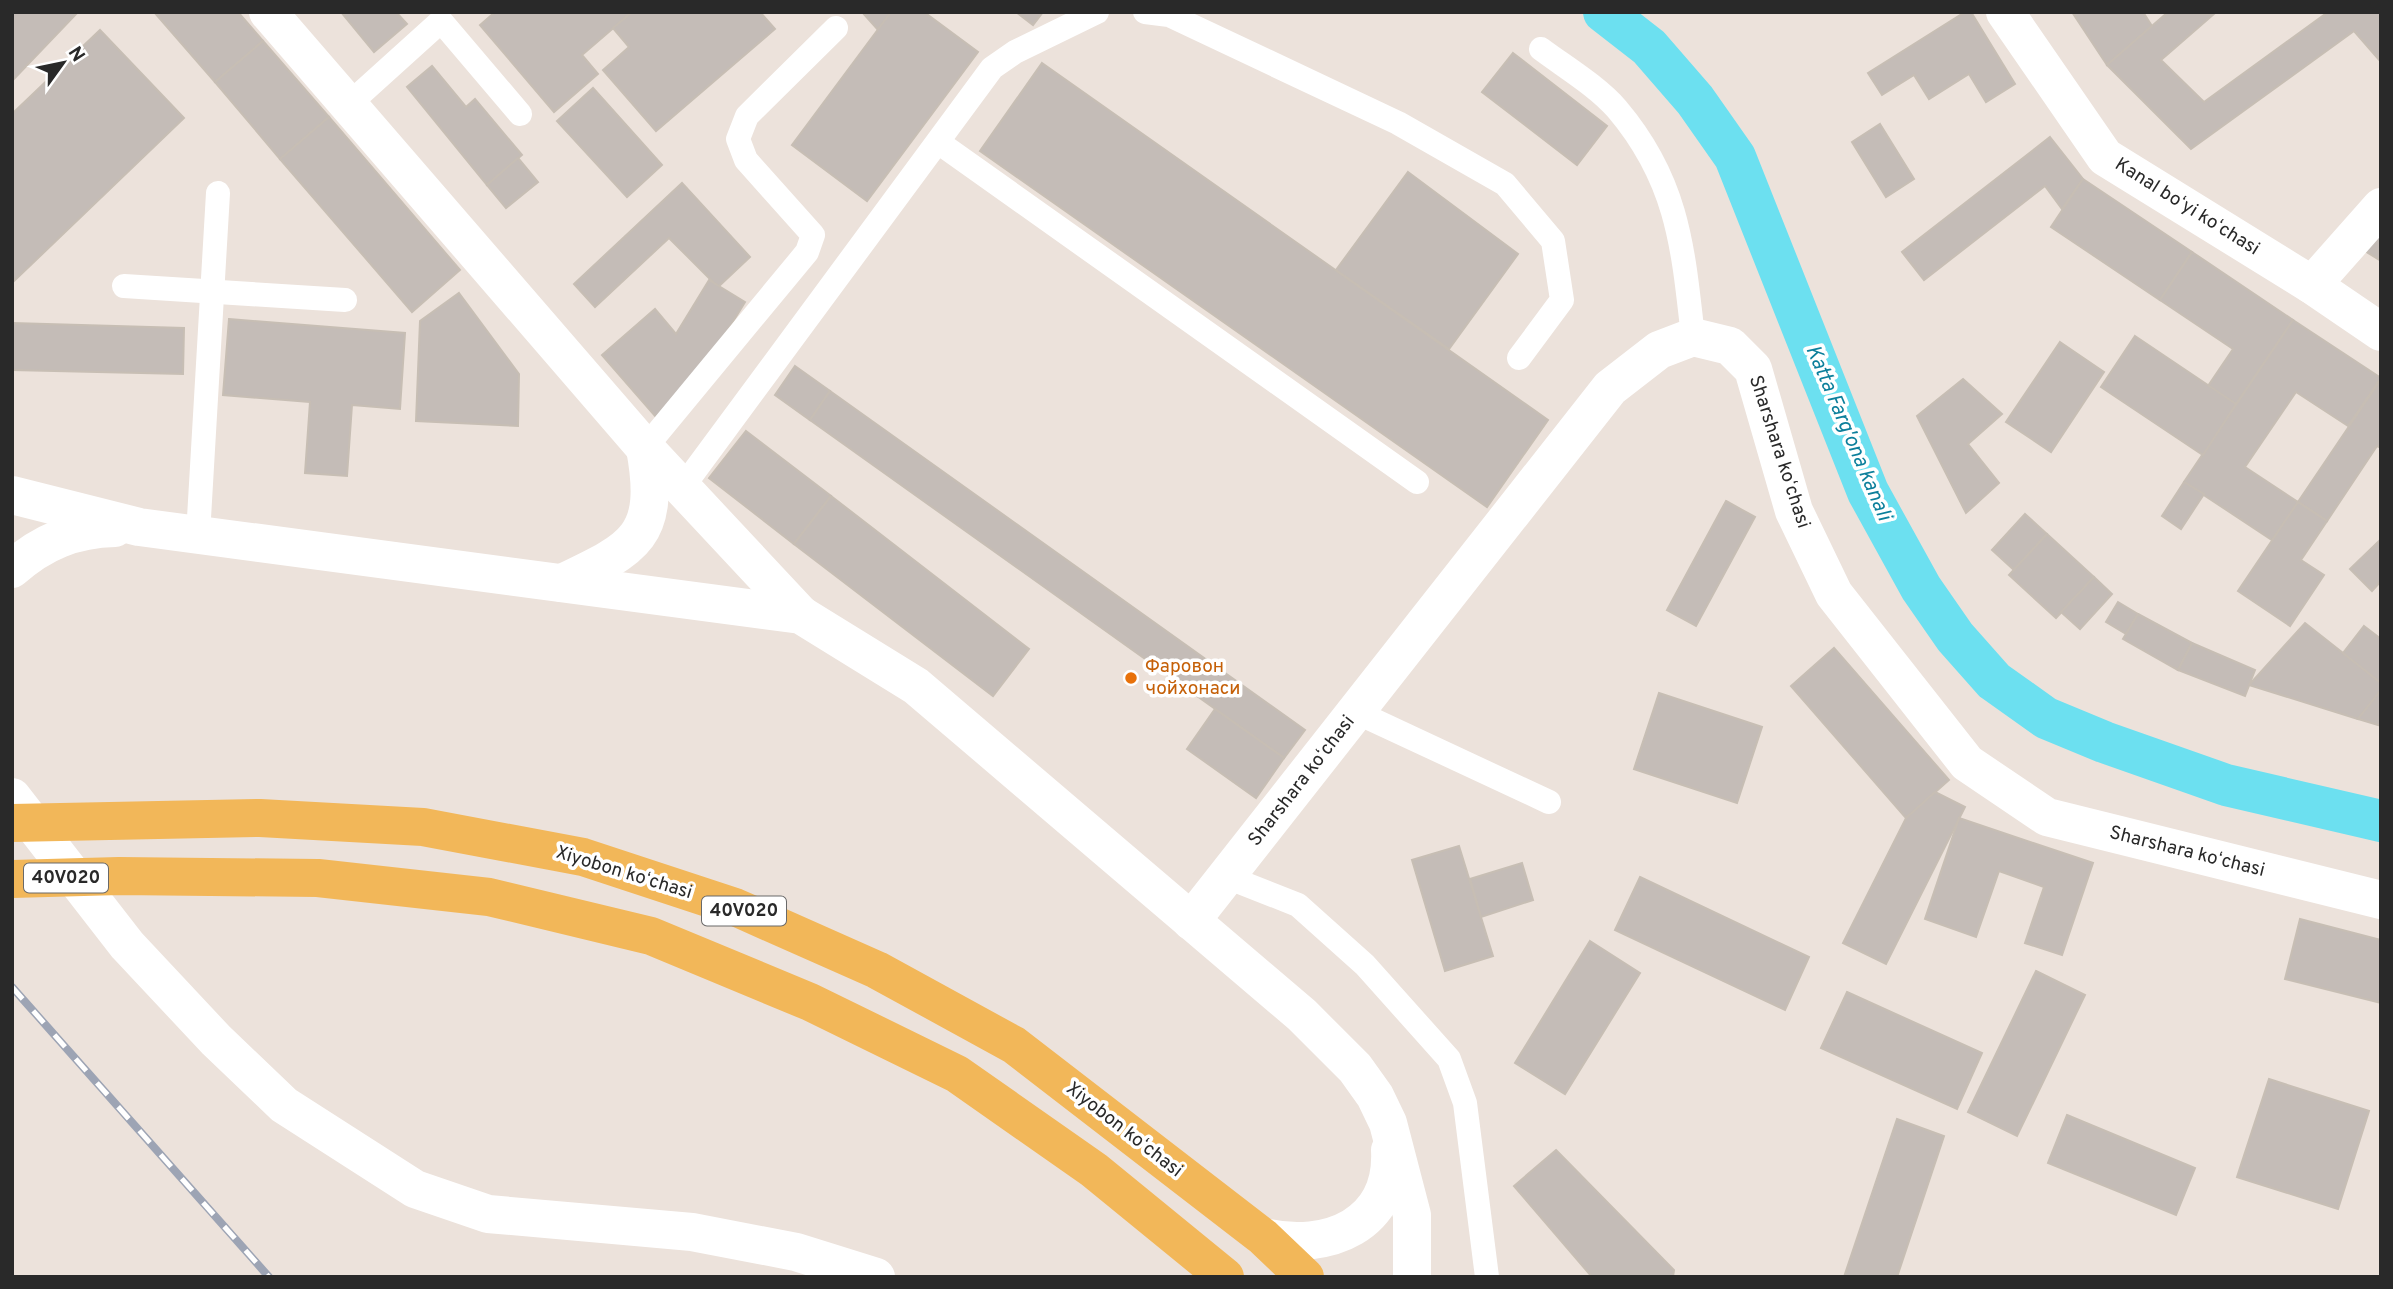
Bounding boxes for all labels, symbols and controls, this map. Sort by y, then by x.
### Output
north arrow [28,28,98,98]
text: N [62,43,89,67]
street label: Kanal boʻyi koʻchasi [2110,153,2264,261]
water label: Katta Farg'ona kanali [1799,341,1898,527]
street label: Sharshara koʻchasi [1743,372,1815,532]
place label: Фаровон чойхонаси [1145,655,1241,701]
marker: Фаровон чойхонаси [1123,670,1139,686]
street label: Sharshara koʻchasi [1243,711,1361,851]
street label: Sharshara koʻchasi [2107,821,2267,883]
street label: Xiyobon koʻchasi [553,841,695,905]
road number: 40V020 [24,864,108,892]
road number: 40V020 [702,896,786,926]
street label: Xiyobon koʻchasi [1061,1077,1187,1183]

